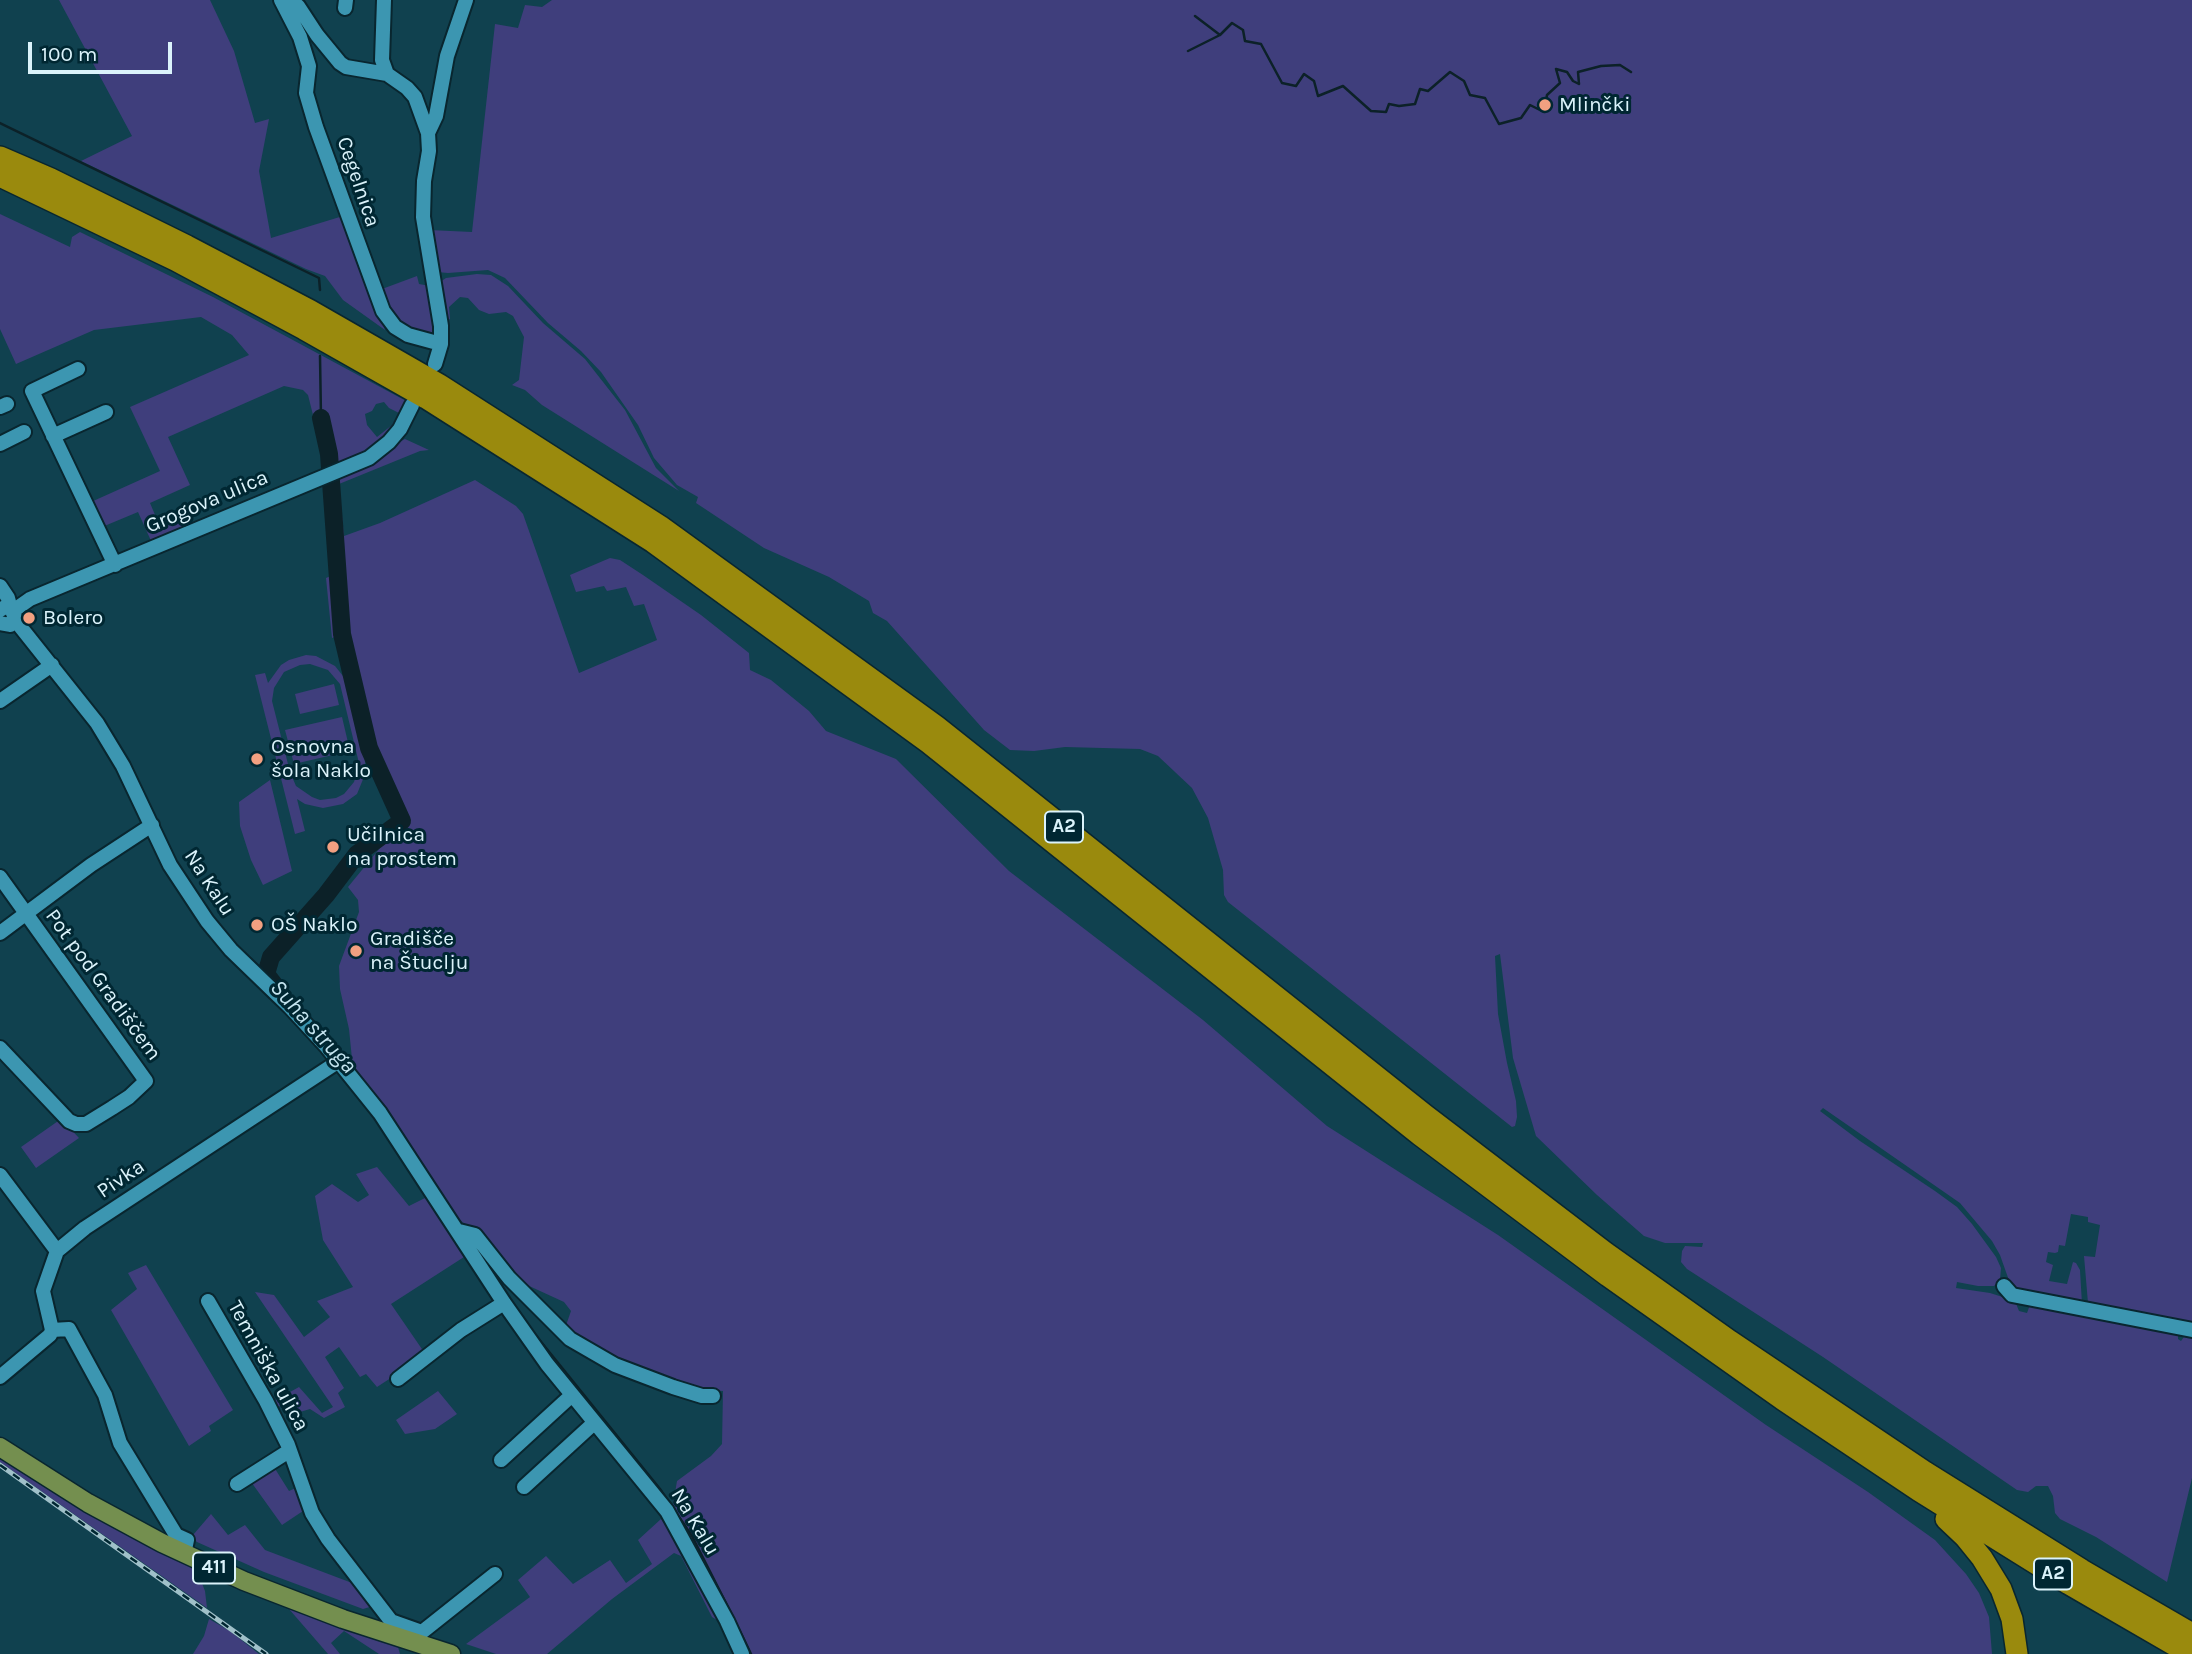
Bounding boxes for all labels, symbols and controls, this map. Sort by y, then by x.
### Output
scale bar [32,28,175,72]
text: 100 m [41,42,98,66]
place label: Mlinčki [1559,92,1631,118]
marker: Mlinčki [1537,97,1553,113]
street label: Cegelnica [331,134,385,230]
street label: Grogova ulica [142,465,272,539]
place label: Bolero [43,605,103,631]
marker: Bolero [21,610,37,626]
place label: Osnovna šola Naklo [271,734,371,784]
marker: Osnovna šola Naklo [249,751,265,767]
road number: A2 [1045,812,1083,842]
place label: Učilnica na prostem [347,822,457,872]
marker: Učilnica na prostem [325,839,341,855]
street label: Na Kalu [178,845,240,921]
street label: Pot pod Gradiščem [40,904,166,1066]
place label: OŠ Naklo [271,912,357,938]
marker: OŠ Naklo [249,917,265,933]
place label: Gradišče na Štuclju [370,926,469,976]
marker: Gradišče na Štuclju [348,943,364,959]
water label: Suha struga [264,975,362,1079]
street label: Pivka [92,1154,150,1204]
street label: Temniška ulica [222,1296,314,1436]
street label: Na Kalu [665,1484,725,1560]
road number: 411 [193,1552,235,1584]
road number: A2 [2034,1558,2072,1590]

